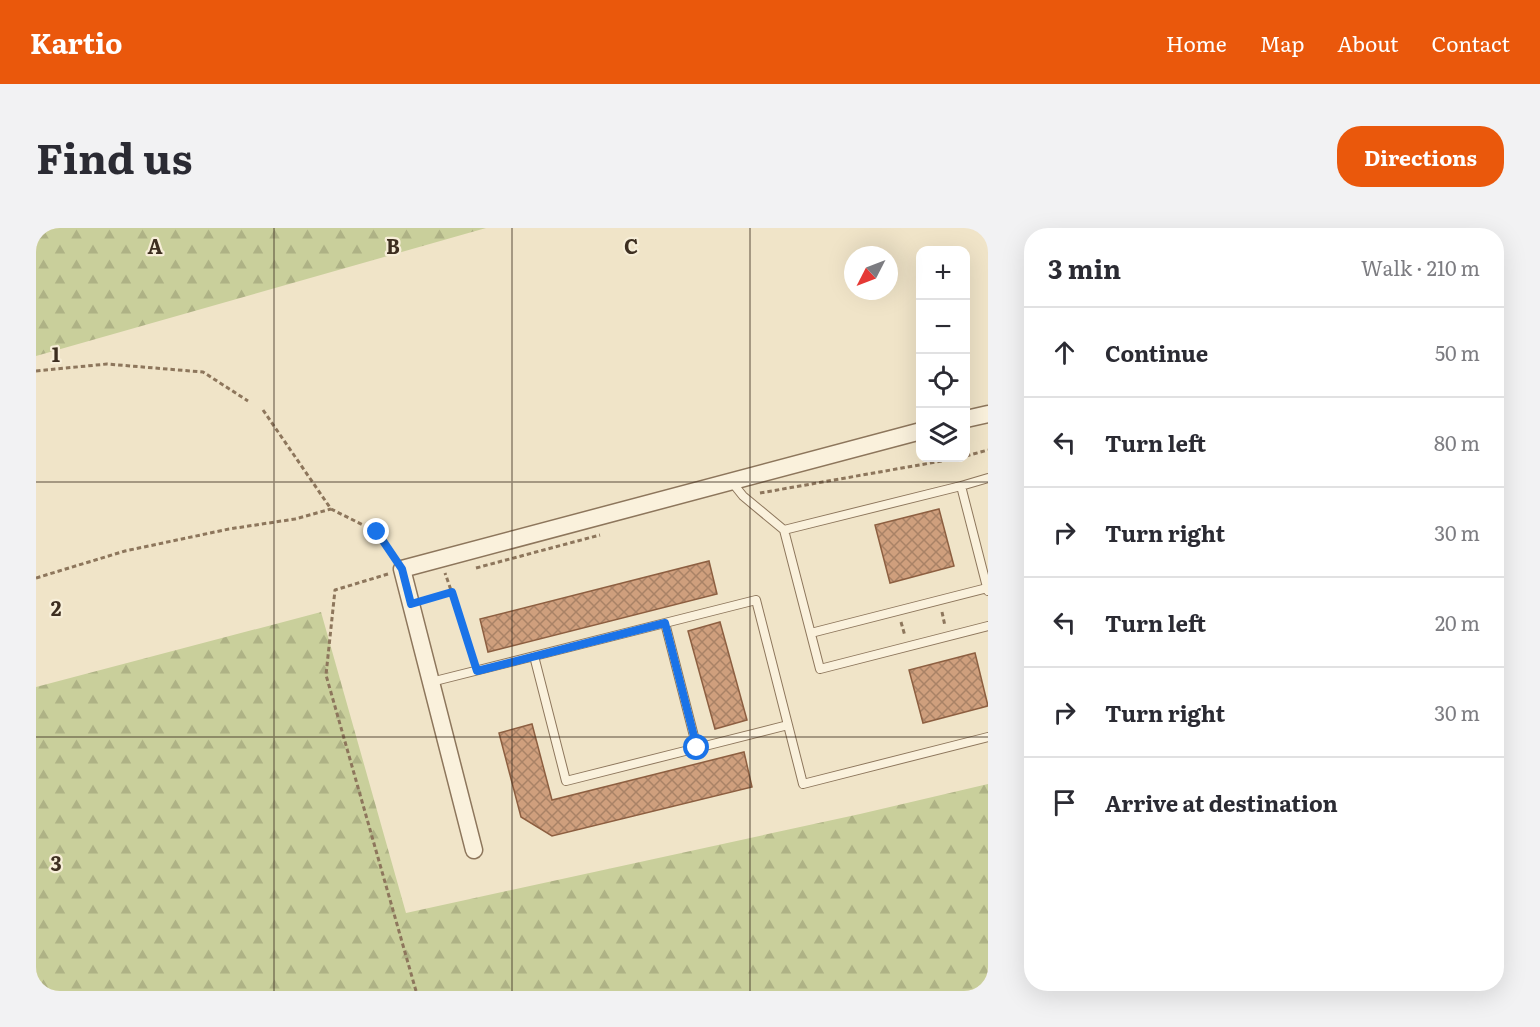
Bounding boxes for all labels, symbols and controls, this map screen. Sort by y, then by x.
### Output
text: Kartio [30,21,123,63]
text: Home [1166,27,1227,58]
text: Map [1260,27,1304,58]
text: About [1337,27,1399,58]
text: Contact [1432,27,1510,58]
text: Find us [36,125,193,187]
button: Directions [1337,126,1504,187]
text: A [147,230,163,260]
text: B [386,230,400,260]
text: C [624,230,638,260]
north arrow [844,246,898,300]
map controls [916,246,970,462]
button: + [916,246,970,300]
text: 3 min [1048,248,1121,287]
text: Walk · 210 m [1361,252,1480,282]
button: − [916,300,970,354]
icon: ahead [1048,336,1081,369]
text: Continue [1105,336,1208,369]
text: 50 m [1435,337,1480,367]
text: 1 [52,338,60,368]
button: locate [916,354,970,408]
button: layers [916,408,970,462]
icon: left [1048,426,1081,459]
text: Turn left [1105,426,1206,459]
text: 80 m [1434,427,1480,457]
icon: right [1048,516,1081,549]
text: Turn right [1105,516,1225,549]
text: 30 m [1434,517,1480,547]
route end [363,518,389,544]
text: 2 [51,592,62,622]
icon: left [1048,606,1081,639]
text: Turn left [1105,606,1206,639]
text: 20 m [1435,607,1480,637]
icon: right [1048,696,1081,729]
text: Turn right [1105,696,1225,729]
text: 30 m [1434,697,1480,727]
route start [683,734,709,760]
icon: arrive [1048,786,1081,819]
text: Arrive at destination [1105,786,1338,819]
text: 3 [50,847,62,877]

